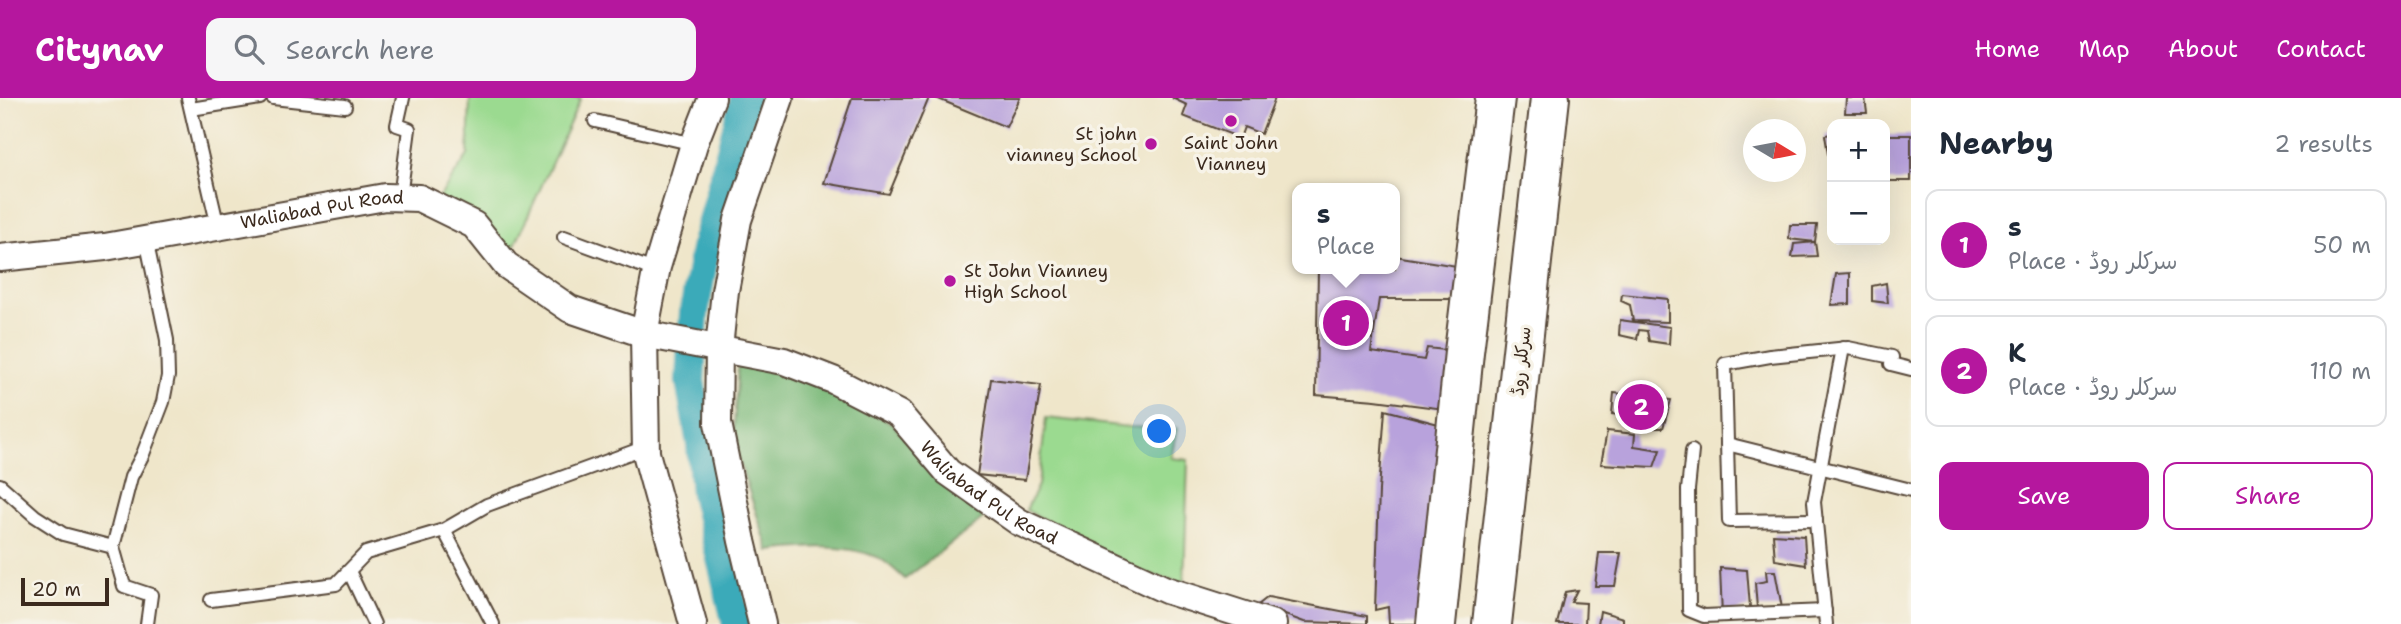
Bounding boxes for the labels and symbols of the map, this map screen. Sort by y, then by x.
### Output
marker: Saint John Vianney [1223,113,1239,129]
north arrow [1743,119,1806,182]
place label: St john vianney School [1006,122,1138,167]
place label: Saint John Vianney [1184,131,1278,176]
marker: St john vianney School [1143,136,1159,152]
street label: Waliabad Pul Road [238,185,404,235]
place label: St John Vianney High School [964,259,1108,304]
marker: St John Vianney High School [942,273,958,289]
pin: 1 [1323,297,1369,349]
street label: سرکلر روڈ [1505,325,1537,397]
pin: 2 [1618,381,1664,433]
your location [1142,414,1176,448]
street label: Waliabad Pul Road [915,436,1062,550]
scale bar [21,575,108,607]

